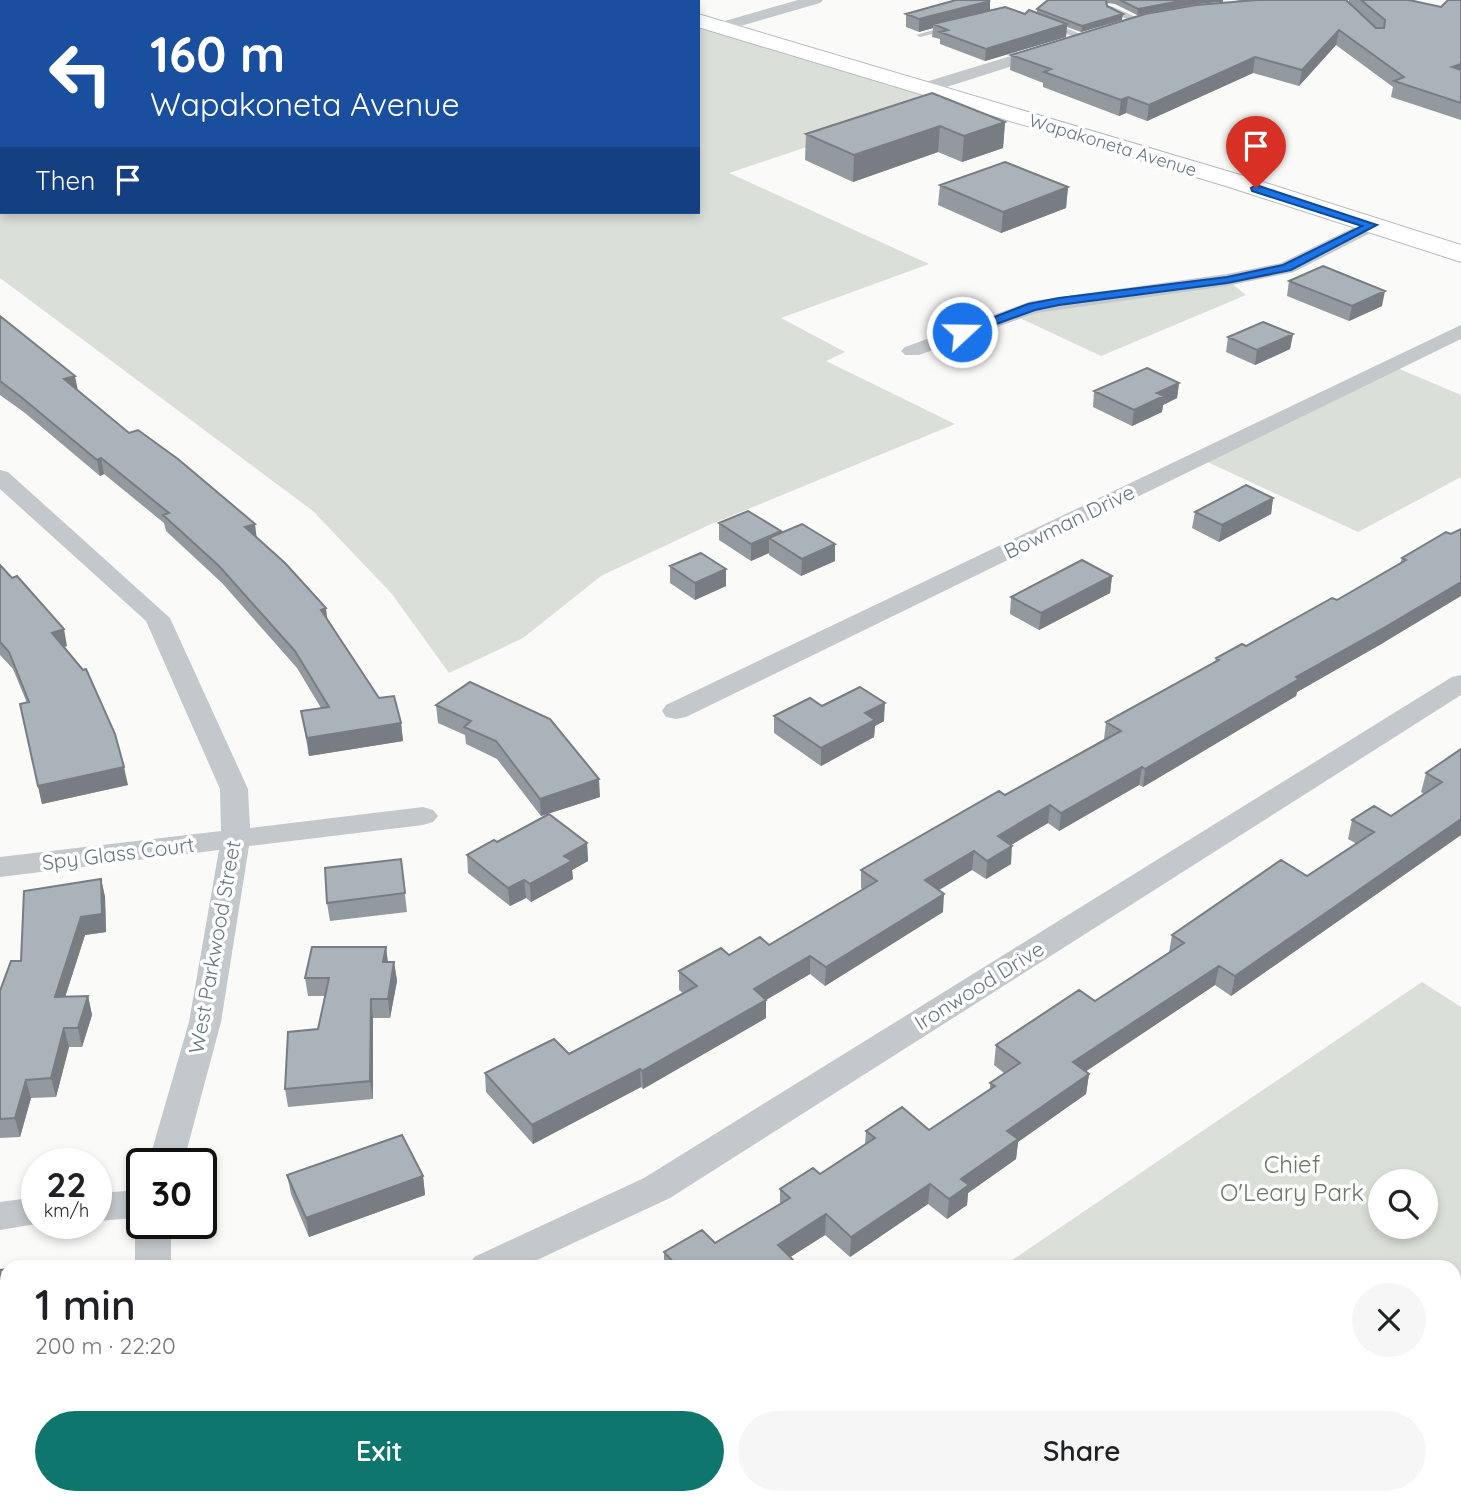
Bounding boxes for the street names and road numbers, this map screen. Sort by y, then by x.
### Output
street label: Wapakoneta Avenue [1026,109,1200,181]
street label: Bowman Drive [999,478,1139,564]
street label: Spy Glass Court [40,831,196,875]
street label: West Parkwood Street [182,838,246,1056]
street label: Ironwood Drive [909,935,1049,1035]

